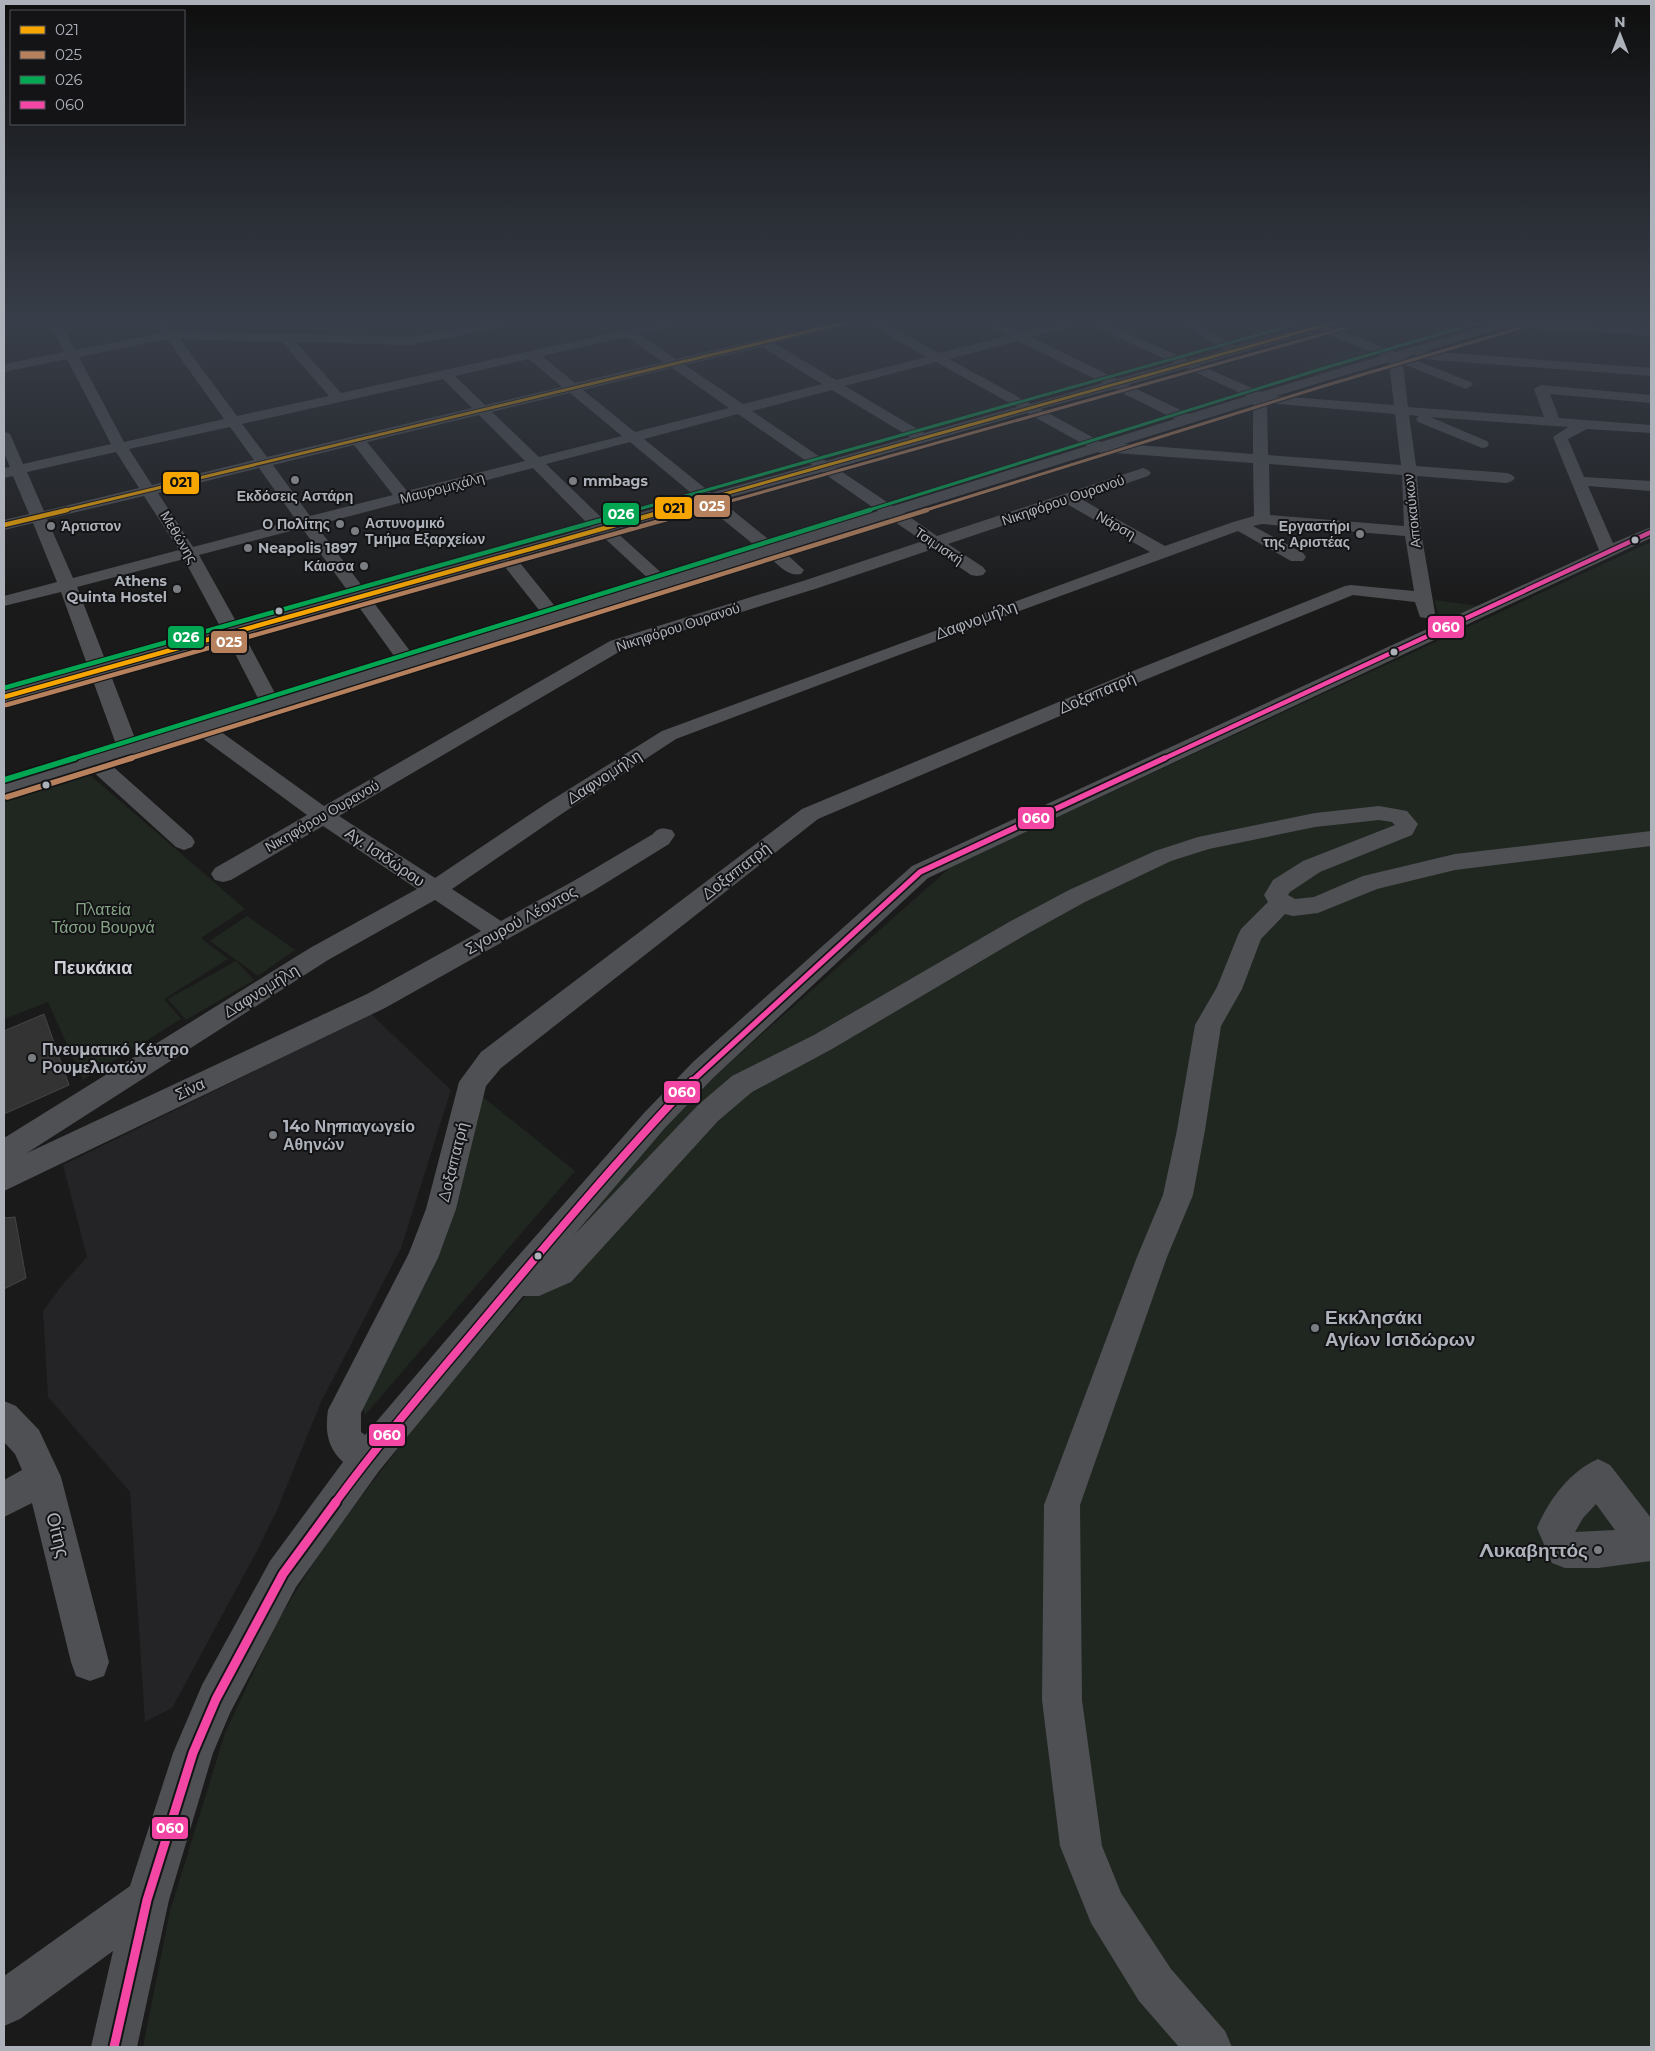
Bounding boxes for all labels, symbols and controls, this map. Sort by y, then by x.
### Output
legend [10,10,185,125]
north arrow [1595,10,1645,60]
text: N [1614,13,1626,31]
text: 021 [55,20,79,39]
text: 025 [55,45,82,64]
text: 026 [55,70,83,89]
text: 060 [55,95,84,114]
street label: Μαυρομιχάλη [398,468,486,508]
street label: Νικηφόρου Ουρανού [999,470,1127,530]
line badge: 021 [162,471,200,495]
place label: mmbags [583,472,648,490]
text: 021 [169,473,193,491]
street label: Αποκαύκων [1399,473,1425,549]
marker: Εκδόσεις Αστάρη [289,474,301,486]
marker: mmbags [567,475,579,487]
place label: Εκδόσεις Αστάρη [237,487,353,505]
line badge: 025 [693,494,731,518]
line badge: 021 [654,496,693,520]
text: 025 [699,497,725,515]
text: 021 [662,499,686,517]
line badge: 026 [602,502,640,526]
text: 026 [608,505,634,523]
street label: Μεθώνης [156,507,202,567]
street label: Νάρση [1093,507,1139,543]
place label: Αστυνομικό Τμήμα Εξαρχείων [365,514,485,548]
place label: Ο Πολίτης [262,515,330,533]
place label: Άρτιστον [61,517,122,535]
place label: Εργαστήρι της Αριστέας [1263,517,1350,551]
marker: Ο Πολίτης [334,518,346,530]
marker: Άρτιστον [45,520,57,532]
street label: Τσιμισκή [911,523,967,569]
marker: Αστυνομικό Τμήμα Εξαρχείων [349,525,361,537]
marker: Εργαστήρι της Αριστέας [1354,528,1366,540]
unlabelled marker [1630,535,1640,545]
place label: Neapolis 1897 [258,539,358,557]
marker: Neapolis 1897 [242,542,254,554]
place label: Κάισσα [304,557,354,575]
marker: Κάισσα [358,560,370,572]
place label: Athens Quinta Hostel [66,572,168,606]
marker: Athens Quinta Hostel [171,583,183,595]
street label: Δαφνομήλη [933,596,1019,644]
street label: Νικηφόρου Ουρανού [614,599,742,655]
unlabelled marker [274,606,284,616]
line badge: 060 [1427,615,1465,639]
text: 060 [1432,618,1460,636]
line badge: 026 [167,625,205,649]
text: 026 [173,628,199,646]
line badge: 025 [210,630,248,654]
text: 025 [216,633,242,651]
unlabelled marker [1389,647,1399,657]
street label: Δοξαπατρή [1056,668,1138,718]
street label: Δαφνομήλη [563,746,645,808]
street label: Νικηφόρου Ουρανού [262,776,382,856]
unlabelled marker [41,780,51,790]
line badge: 060 [1017,806,1055,830]
text: 060 [1022,809,1050,827]
street label: Αγ. Ισιδώρου [342,823,428,891]
street label: Δοξαπατρή [698,838,774,904]
street label: Σγουρού Λέοντος [462,881,580,958]
park label: Πλατεία Τάσου Βουρνά [51,900,155,937]
district label: Πευκάκια [54,957,132,979]
street label: Δαφνομήλη [220,960,302,1022]
place label: Πνευματικό Κέντρο Ρουμελιωτών [42,1040,189,1077]
marker: Πνευματικό Κέντρο Ρουμελιωτών [26,1052,38,1064]
street label: Σίνα [172,1074,208,1104]
line badge: 060 [663,1080,701,1104]
text: 060 [668,1083,696,1101]
place label: 14ο Νηπιαγωγείο Αθηνών [283,1117,415,1154]
street label: Δοξαπατρή [434,1120,472,1204]
marker: 14ο Νηπιαγωγείο Αθηνών [267,1129,279,1141]
unlabelled marker [533,1251,543,1261]
place label: Εκκλησάκι Αγίων Ισιδώρων [1325,1306,1475,1351]
marker: Εκκλησάκι Αγίων Ισιδώρων [1309,1322,1321,1334]
line badge: 060 [368,1423,406,1447]
text: 060 [373,1426,401,1444]
street label: Οίτης [41,1510,75,1560]
place label: Λυκαβηττός [1478,1539,1588,1562]
marker: Λυκαβηττός [1592,1544,1604,1556]
line badge: 060 [151,1816,189,1840]
text: 060 [156,1819,184,1837]

